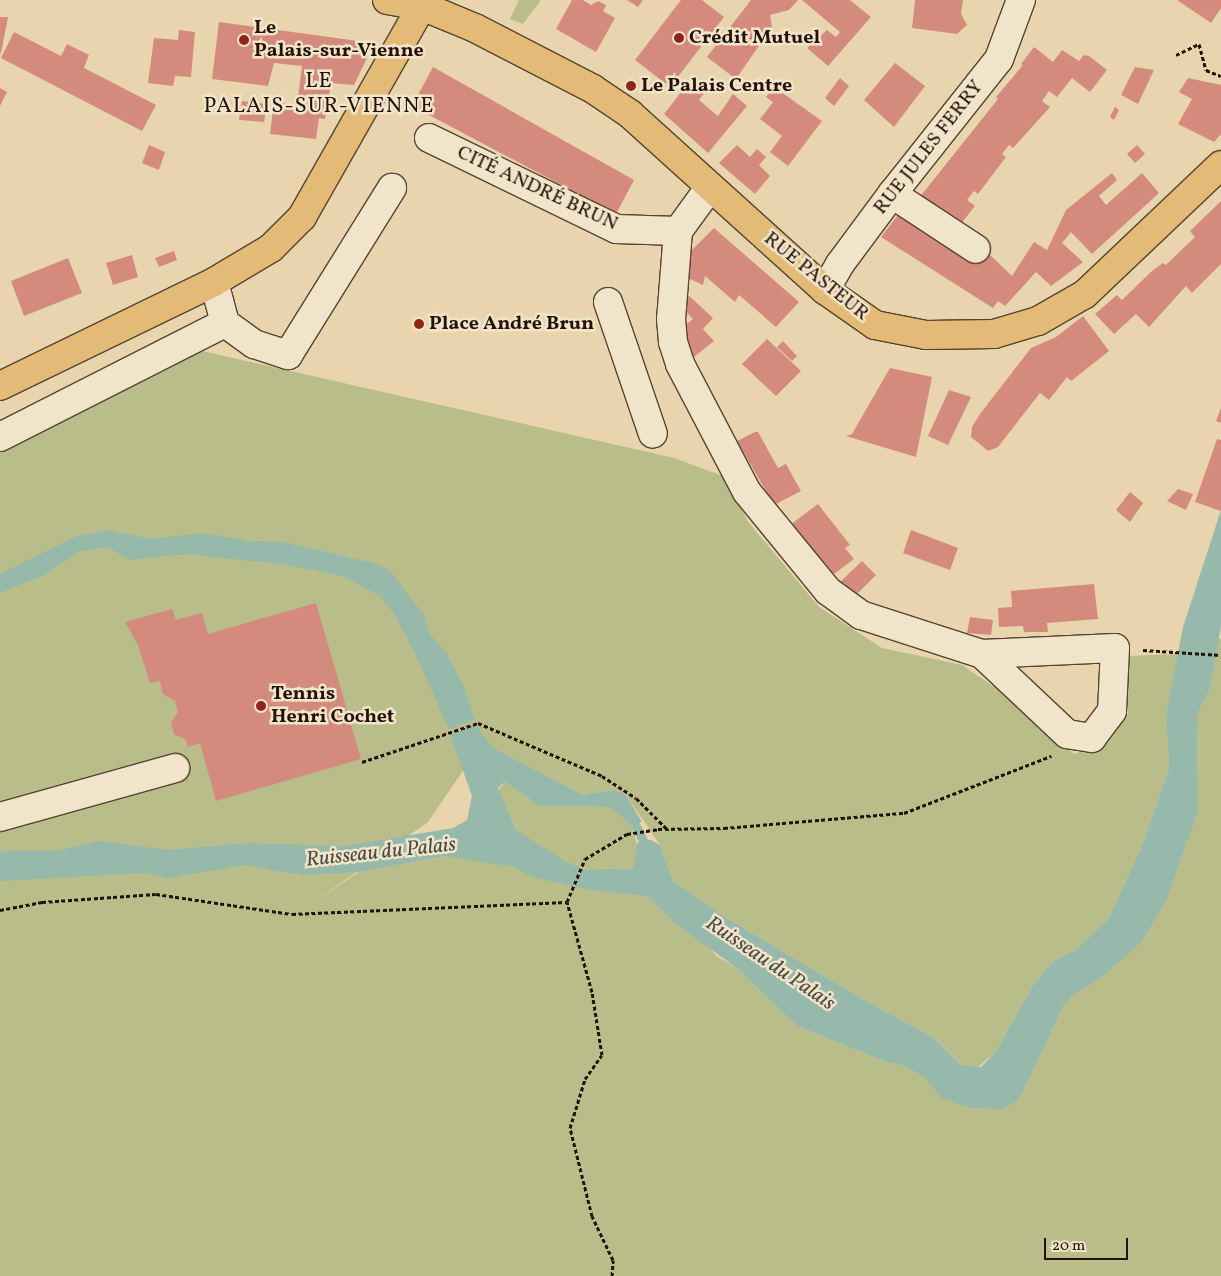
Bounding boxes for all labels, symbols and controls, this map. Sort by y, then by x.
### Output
place label: Le Palais-sur-Vienne [254,16,424,63]
place label: Crédit Mutuel [689,26,820,50]
marker: Crédit Mutuel [673,32,685,44]
marker: Le Palais-sur-Vienne [238,34,250,46]
district label: LE PALAIS-SUR-VIENNE [201,68,437,120]
place label: Le Palais Centre [641,74,792,98]
street label: RUE JULES FERRY [869,76,989,220]
marker: Le Palais Centre [625,80,637,92]
street label: CITÉ ANDRÉ BRUN [453,141,621,237]
street label: RUE PASTEUR [759,227,873,327]
place label: Place André Brun [429,312,594,336]
marker: Place André Brun [413,318,425,330]
place label: Tennis Henri Cochet [271,682,394,729]
marker: Tennis Henri Cochet [255,700,267,712]
water label: Ruisseau du Palais [305,833,457,873]
water label: Ruisseau du Palais [701,911,839,1017]
scale bar [1046,1228,1130,1260]
text: 20 m [1052,1236,1085,1257]

